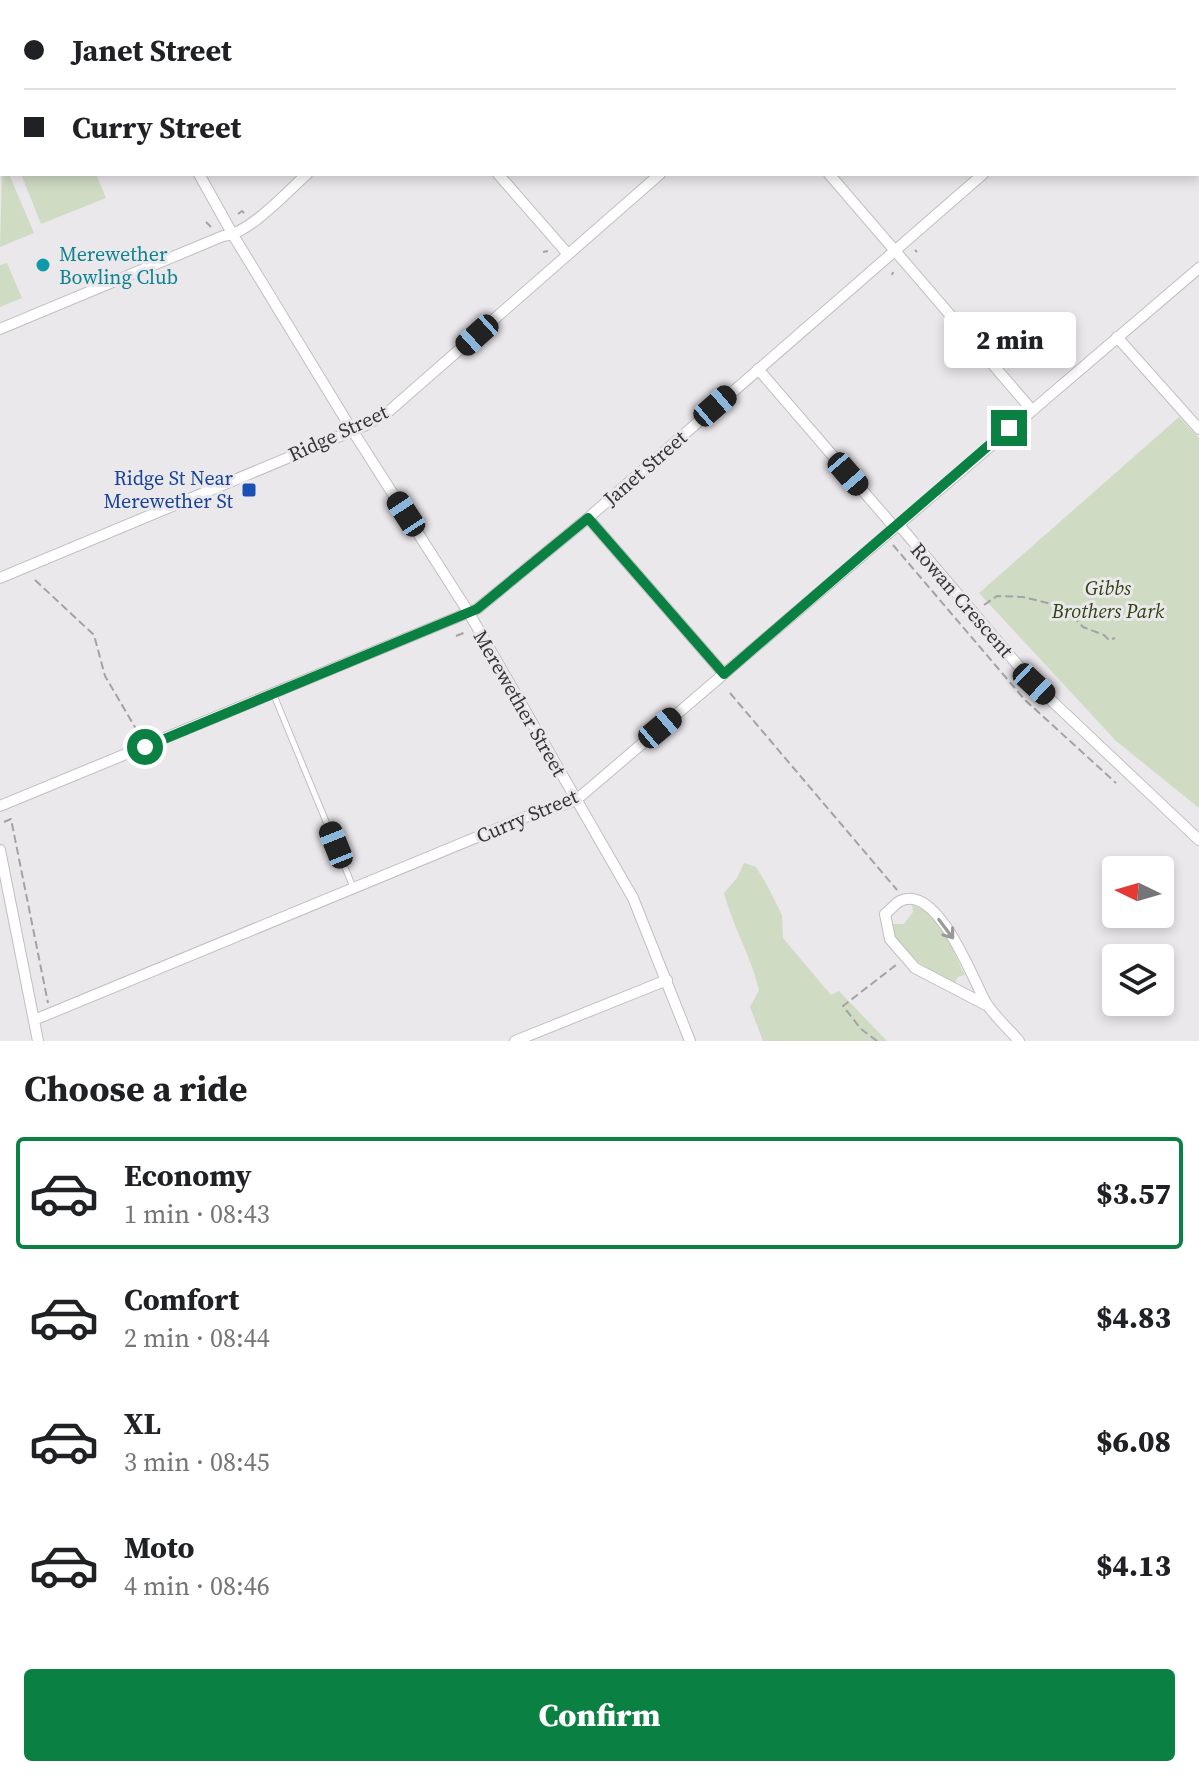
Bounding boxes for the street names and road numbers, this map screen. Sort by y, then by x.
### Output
street label: Ridge Street [284,398,393,468]
street label: Janet Street [596,424,693,513]
street label: Rowan Crescent [904,537,1020,664]
street label: Merewether Street [467,625,574,782]
street label: Curry Street [472,782,583,850]

